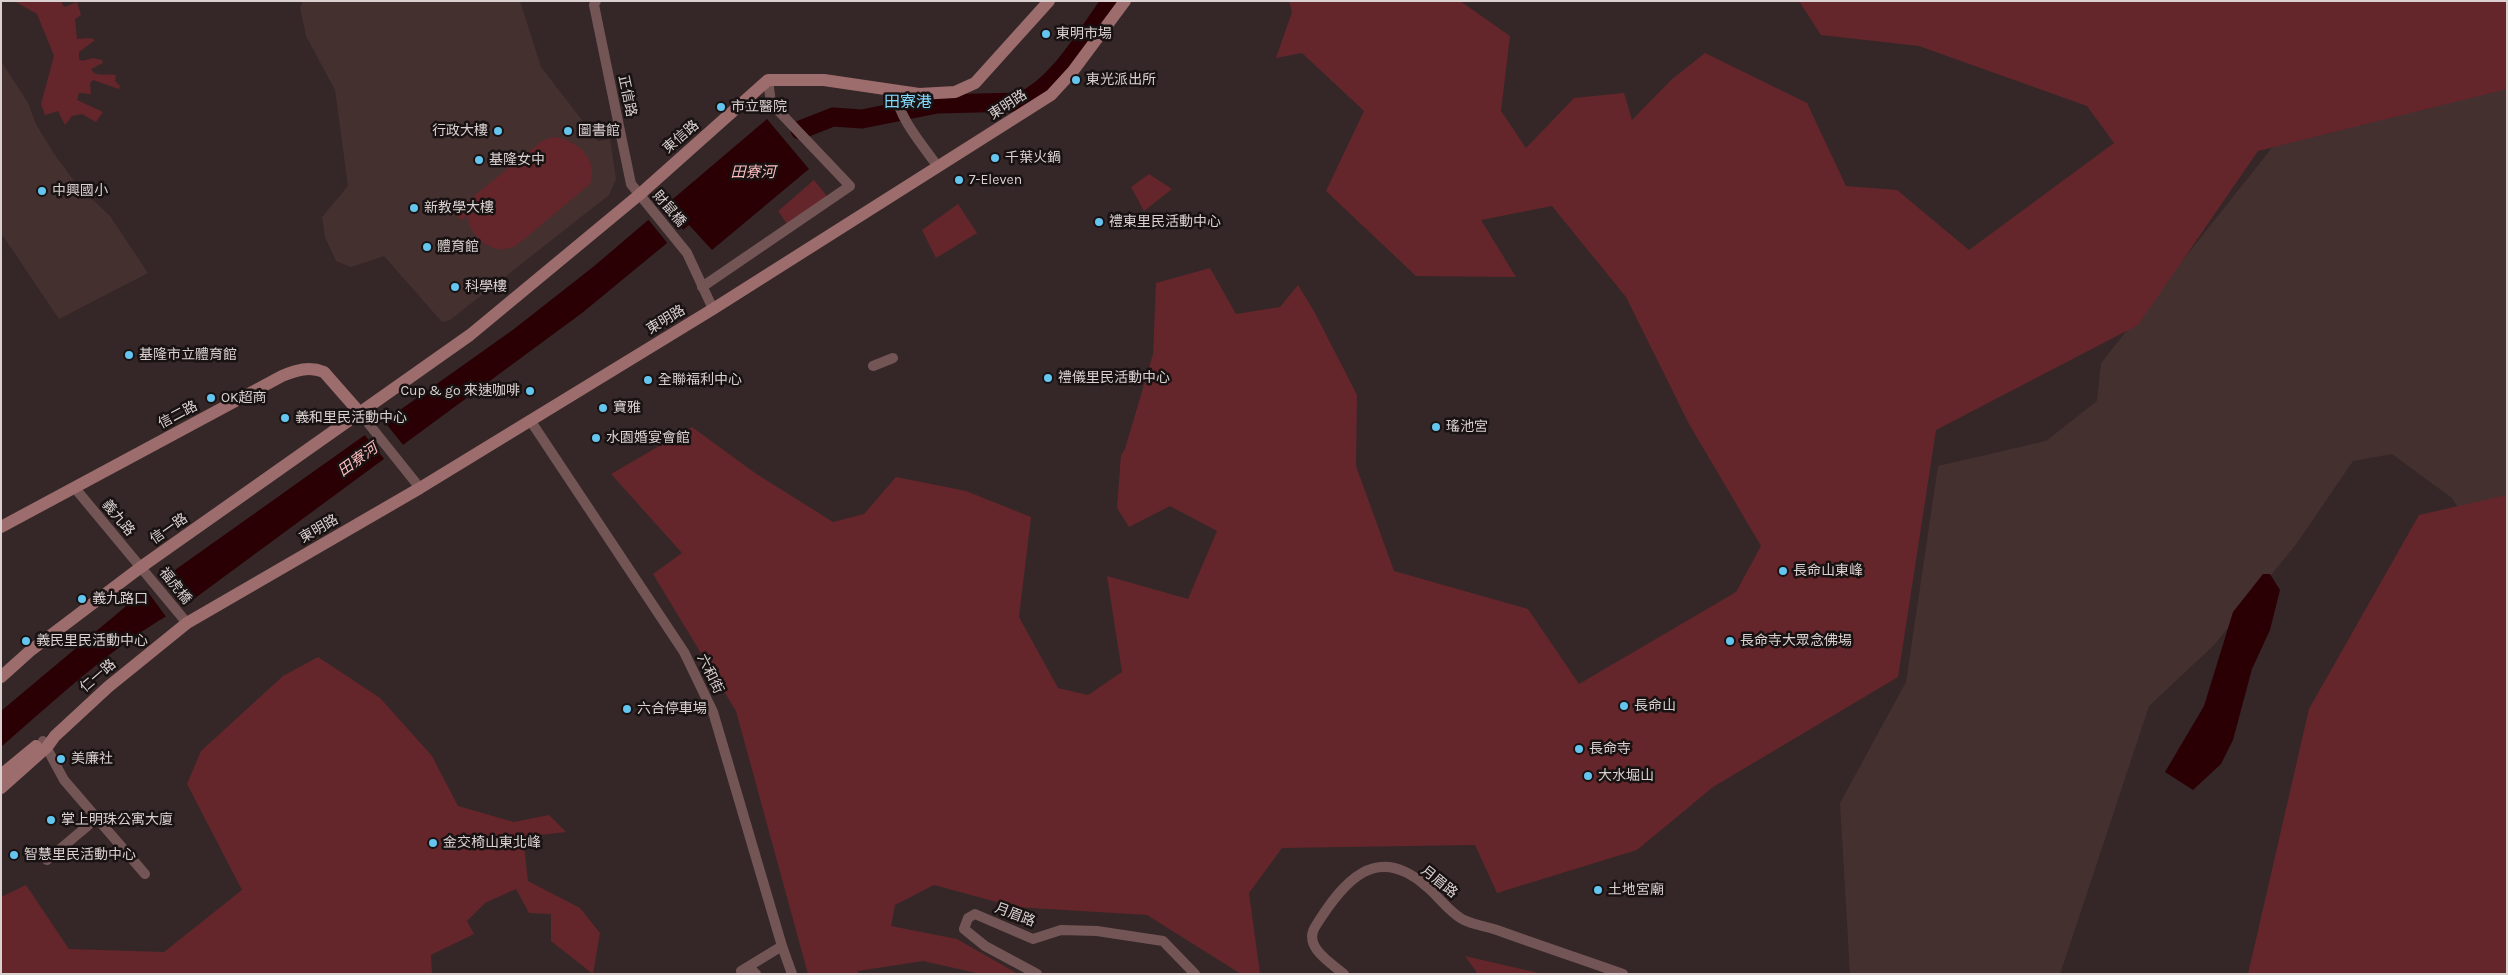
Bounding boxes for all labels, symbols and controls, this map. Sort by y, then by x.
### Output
place label: 東明市場 [1056,26,1112,42]
marker: 東明市場 [1040,28,1052,40]
place label: 東光派出所 [1086,72,1156,88]
street label: 正信路 [614,74,640,118]
marker: 東光派出所 [1070,74,1082,86]
street label: 東明路 [986,87,1030,123]
district label: 田寮港 [884,92,932,112]
place label: 市立醫院 [731,99,787,115]
marker: 市立醫院 [715,101,727,113]
street label: 東信路 [660,117,702,157]
place label: 行政大樓 [432,123,488,139]
place label: 圖書館 [578,123,620,139]
marker: 行政大樓 [492,125,504,137]
marker: 圖書館 [562,125,574,137]
place label: 千葉火鍋 [1005,150,1061,166]
place label: 基隆女中 [489,152,545,168]
marker: 千葉火鍋 [989,152,1001,164]
marker: 基隆女中 [473,154,485,166]
water label: 田寮河 [731,164,775,182]
place label: 7-Eleven [969,172,1022,188]
marker: 7-Eleven [953,174,965,186]
place label: 中興國小 [52,183,108,199]
marker: 中興國小 [36,185,48,197]
street label: 財鼠橋 [649,188,689,230]
place label: 新教學大樓 [424,200,494,216]
marker: 新教學大樓 [408,202,420,214]
place label: 禮東里民活動中心 [1109,214,1221,230]
marker: 禮東里民活動中心 [1093,216,1105,228]
place label: 體育館 [437,239,479,255]
marker: 體育館 [421,241,433,253]
place label: 科學樓 [465,279,507,295]
marker: 科學樓 [449,281,461,293]
street label: 東明路 [644,302,688,338]
place label: 基隆市立體育館 [139,347,237,363]
marker: 基隆市立體育館 [123,349,135,361]
place label: 禮儀里民活動中心 [1058,370,1170,386]
place label: 全聯福利中心 [658,372,742,388]
marker: 禮儀里民活動中心 [1042,372,1054,384]
marker: 全聯福利中心 [642,374,654,386]
place label: Cup & go 來速咖啡 [400,383,520,399]
marker: Cup & go 來速咖啡 [524,385,536,397]
place label: OK超商 [221,390,267,406]
marker: OK超商 [205,392,217,404]
street label: 信二路 [156,398,200,432]
place label: 寶雅 [613,400,641,416]
marker: 寶雅 [597,402,609,414]
place label: 義和里民活動中心 [295,410,407,426]
marker: 義和里民活動中心 [279,412,291,424]
place label: 瑤池宮 [1446,419,1488,435]
marker: 瑤池宮 [1430,421,1442,433]
place label: 水園婚宴會館 [606,430,690,446]
marker: 水園婚宴會館 [590,432,602,444]
water label: 田寮河 [335,439,381,481]
street label: 義九路 [98,497,138,539]
street label: 信一路 [147,510,191,548]
street label: 東明路 [297,511,341,547]
place label: 長命山東峰 [1793,563,1863,579]
street label: 福虎橋 [155,564,195,608]
marker: 長命山東峰 [1777,565,1789,577]
place label: 義九路口 [92,591,148,607]
marker: 義九路口 [76,593,88,605]
place label: 義民里民活動中心 [36,633,148,649]
place label: 長命寺大眾念佛場 [1740,633,1852,649]
marker: 義民里民活動中心 [20,635,32,647]
marker: 長命寺大眾念佛場 [1724,635,1736,647]
street label: 六和街 [693,651,727,697]
street label: 仁一路 [77,656,119,696]
place label: 長命山 [1634,698,1676,714]
marker: 長命山 [1618,700,1630,712]
place label: 六合停車場 [637,701,707,717]
marker: 六合停車場 [621,703,633,715]
place label: 長命寺 [1589,741,1631,757]
marker: 長命寺 [1573,743,1585,755]
place label: 美廉社 [71,751,113,767]
marker: 美廉社 [55,753,67,765]
place label: 大水堀山 [1598,768,1654,784]
marker: 大水堀山 [1582,770,1594,782]
place label: 掌上明珠公寓大廈 [61,812,173,828]
marker: 掌上明珠公寓大廈 [45,814,57,826]
place label: 金交椅山東北峰 [443,835,541,851]
marker: 金交椅山東北峰 [427,837,439,849]
place label: 智慧里民活動中心 [24,847,136,863]
marker: 智慧里民活動中心 [8,849,20,861]
street label: 月眉路 [1417,862,1461,902]
place label: 土地宮廟 [1608,882,1664,898]
marker: 土地宮廟 [1592,884,1604,896]
street label: 月眉路 [992,900,1038,930]

